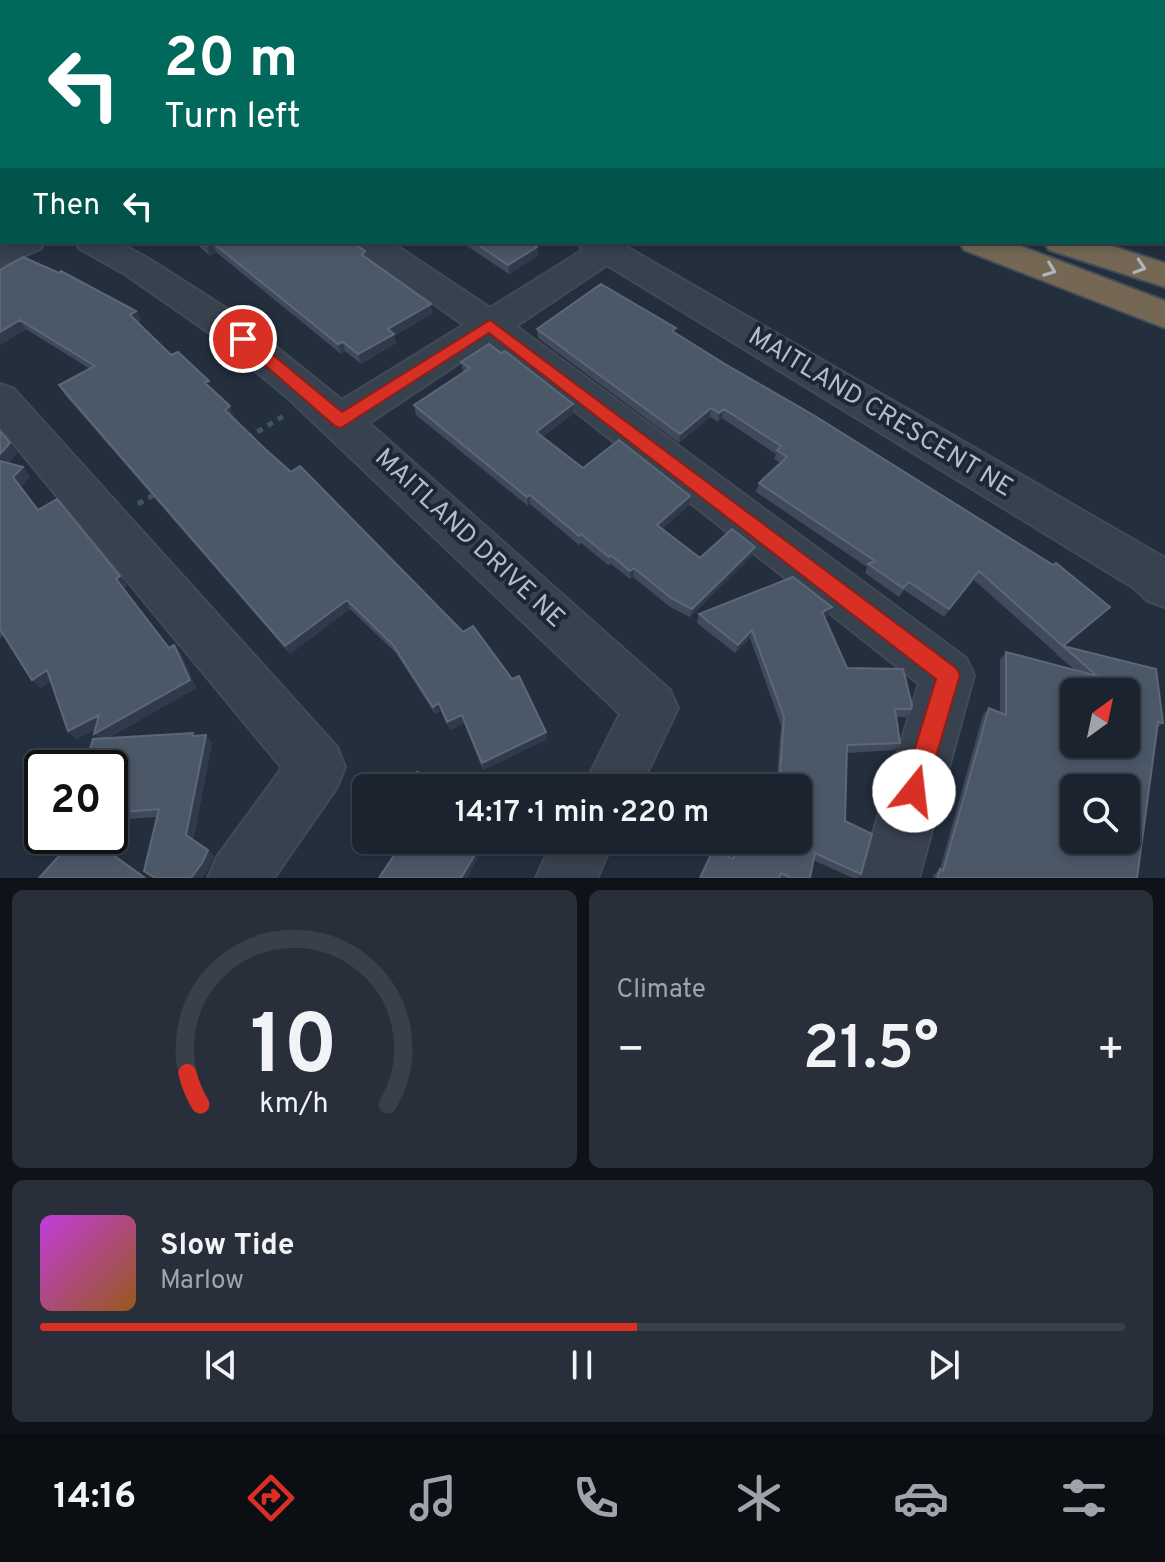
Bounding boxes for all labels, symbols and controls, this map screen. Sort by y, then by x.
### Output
text: 20 m [164,26,298,96]
icon: left [32,32,136,136]
text: Turn left [164,95,301,141]
icon: left [116,184,160,228]
text: Then [32,188,100,225]
one-way arrow [1132,258,1146,274]
one-way arrow [1042,260,1056,277]
pin [209,305,277,373]
icon: arrive [221,317,265,361]
street label: MAITLAND CRESCENT NE [742,321,1018,505]
street label: MAITLAND DRIVE NE [367,442,571,636]
north arrow [1060,678,1140,758]
map controls [1060,678,1140,854]
position arrow [872,749,956,833]
speed limit sign: 20 [24,750,128,854]
button: search [1060,774,1140,854]
text: 14:17 · 1 min · 220 m [455,795,709,832]
text: Climate [617,974,706,1007]
text: 10 [250,998,338,1103]
text: 21.5° [803,1014,939,1090]
text: − [617,1024,645,1080]
text: + [1097,1024,1125,1080]
text: km/h [260,1087,329,1123]
text: Slow Tide [160,1228,294,1265]
text: Marlow [160,1265,244,1298]
icon: previous [199,1343,243,1387]
icon: pause [560,1343,604,1387]
icon: next [922,1343,966,1387]
icon: directions [243,1470,299,1526]
icon: music [405,1470,461,1526]
icon: phone [568,1470,624,1526]
icon: climate [731,1470,787,1526]
icon: car [893,1470,949,1526]
icon: filters [1056,1470,1112,1526]
text: 14:16 [53,1475,136,1521]

